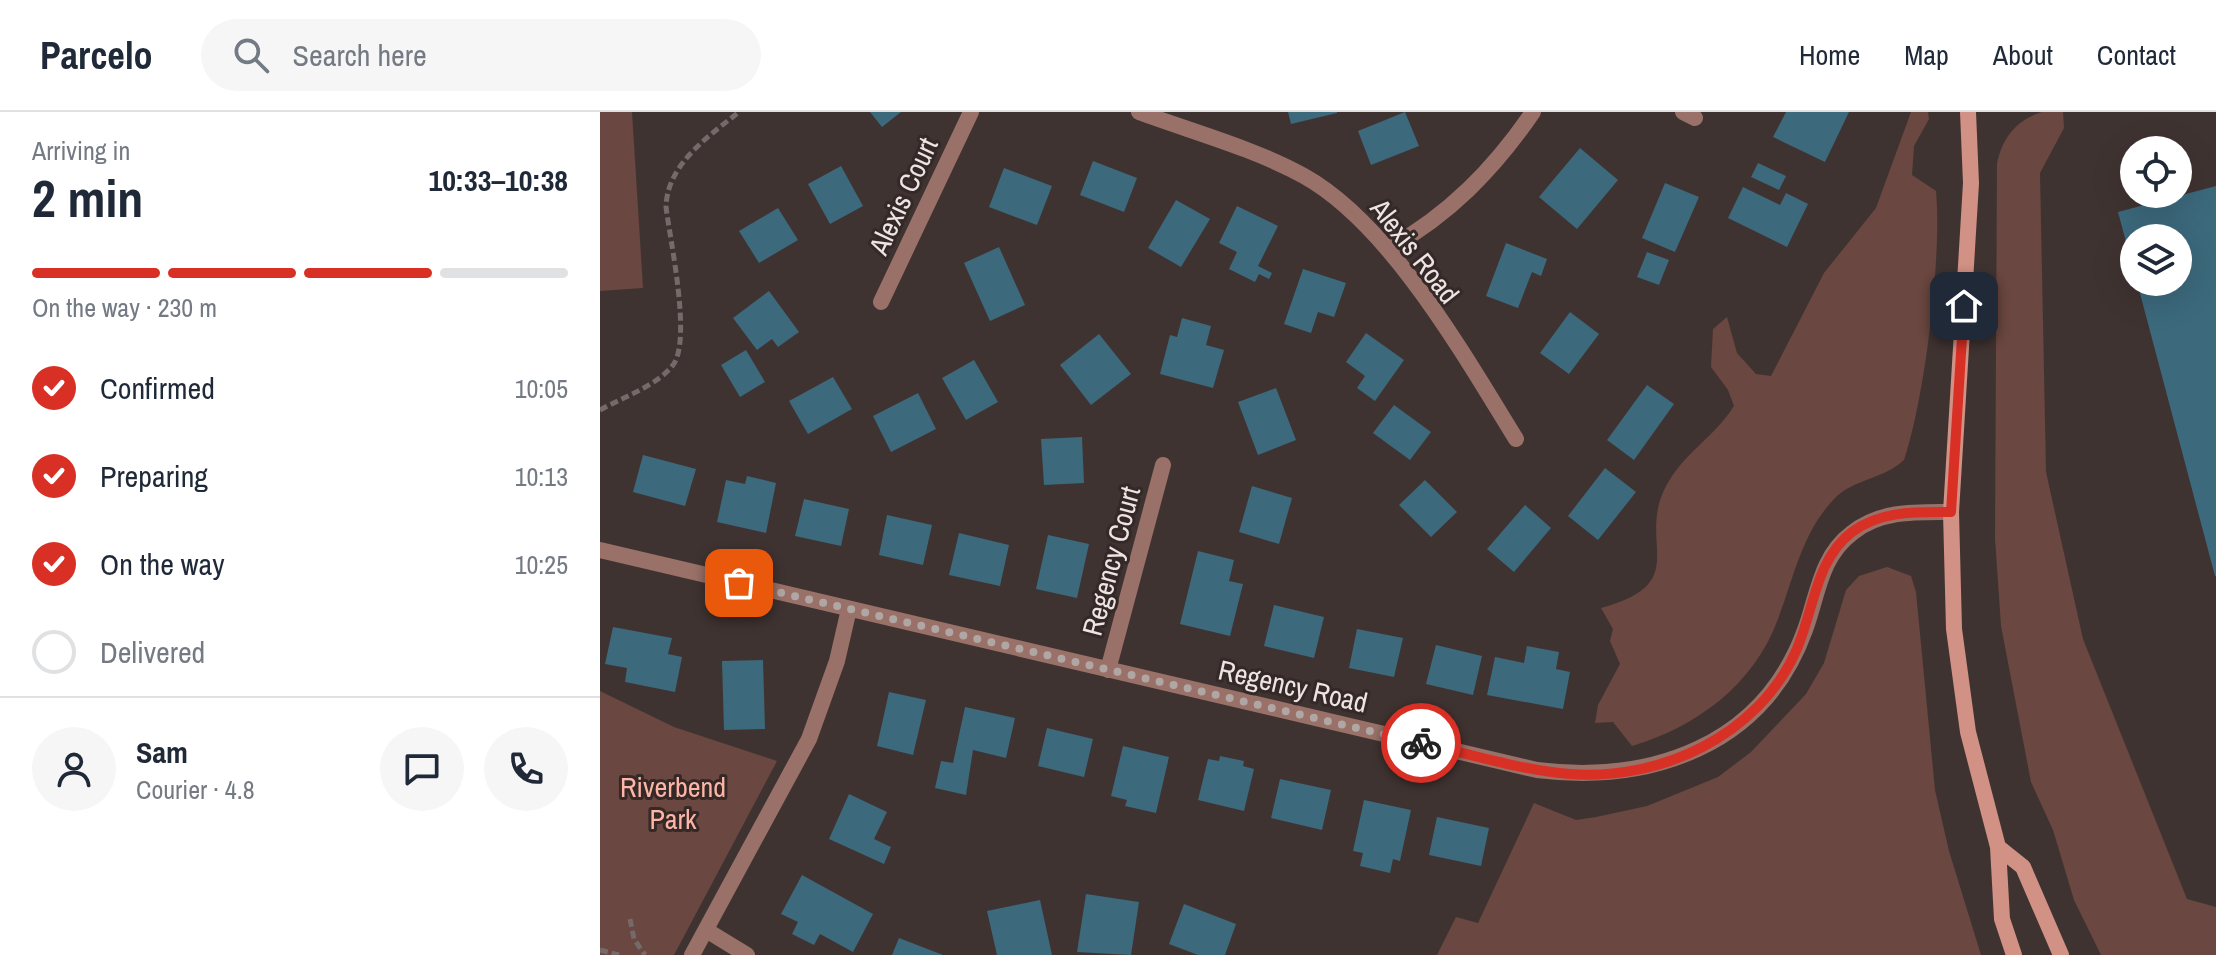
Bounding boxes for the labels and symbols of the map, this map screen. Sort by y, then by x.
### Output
street label: Alexis Court [859,131,947,262]
street label: Alexis Road [1361,190,1468,311]
pin [1930,272,1998,340]
street label: Regency Court [1073,482,1149,640]
pin [705,549,773,617]
street label: Regency Road [1215,650,1371,722]
courier [1381,703,1461,783]
park label: Riverbend Park [620,768,726,838]

